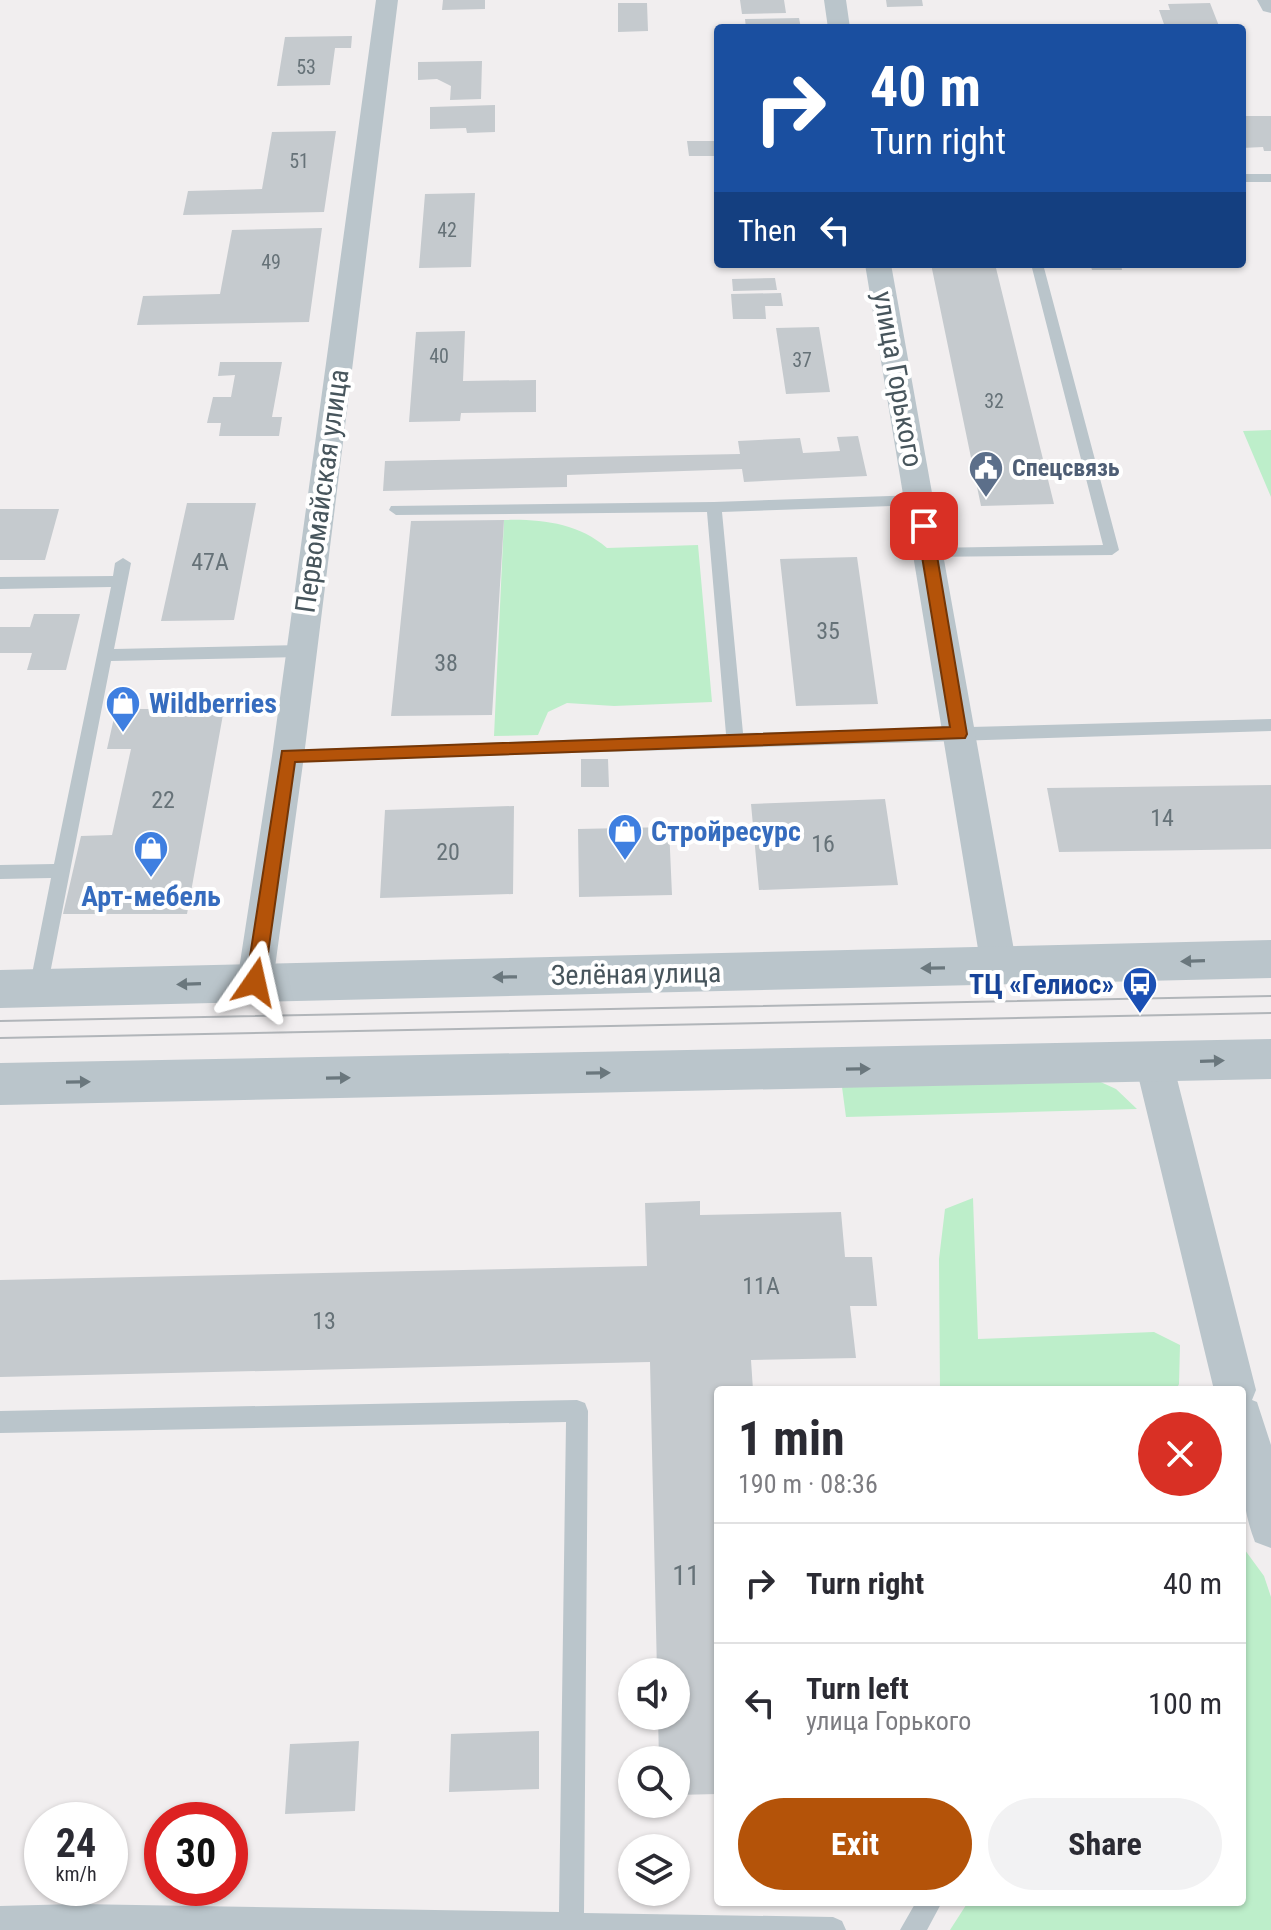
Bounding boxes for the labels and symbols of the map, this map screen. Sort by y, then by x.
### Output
house number: 53 [296,55,316,79]
house number: 51 [289,149,309,173]
house number: 42 [437,218,457,242]
house number: 49 [261,250,281,274]
street label: улица Горького [866,289,930,469]
house number: 40 [429,344,449,368]
house number: 37 [792,348,812,372]
street label: Первомайская улица [289,367,355,615]
house number: 32 [984,389,1004,413]
public building icon: Спецсвязь [967,449,1005,499]
place label: Спецсвязь [1012,454,1120,482]
pin [890,492,958,560]
house number: 47А [191,548,229,576]
house number: 35 [816,617,840,645]
house number: 38 [434,649,458,677]
shop icon: Wildberries [104,684,142,734]
place label: Wildberries [149,687,277,720]
house number: 22 [151,786,175,814]
house number: 14 [1150,804,1174,832]
shop icon: Стройресурс [606,812,644,862]
place label: Стройресурс [651,815,801,848]
shop icon: Арт-мебель [132,829,170,879]
house number: 16 [811,830,835,858]
house number: 20 [436,838,460,866]
place label: Арт-мебель [81,880,221,913]
position arrow [213,940,297,1024]
one-way arrow [1180,955,1205,967]
street label: Зелёная улица [551,956,721,992]
one-way arrow [920,962,945,974]
bus stop icon: ТЦ «Гелиос» [1121,965,1159,1015]
place label: ТЦ «Гелиос» [969,968,1114,1001]
one-way arrow [492,971,517,983]
one-way arrow [176,978,201,991]
one-way arrow [1200,1055,1225,1067]
one-way arrow [846,1062,871,1075]
one-way arrow [586,1067,611,1079]
one-way arrow [326,1072,351,1084]
one-way arrow [66,1076,91,1089]
house number: 11А [742,1272,780,1300]
house number: 13 [312,1307,336,1335]
house number: 11 [672,1559,700,1592]
speed limit sign: 30 [144,1802,248,1906]

